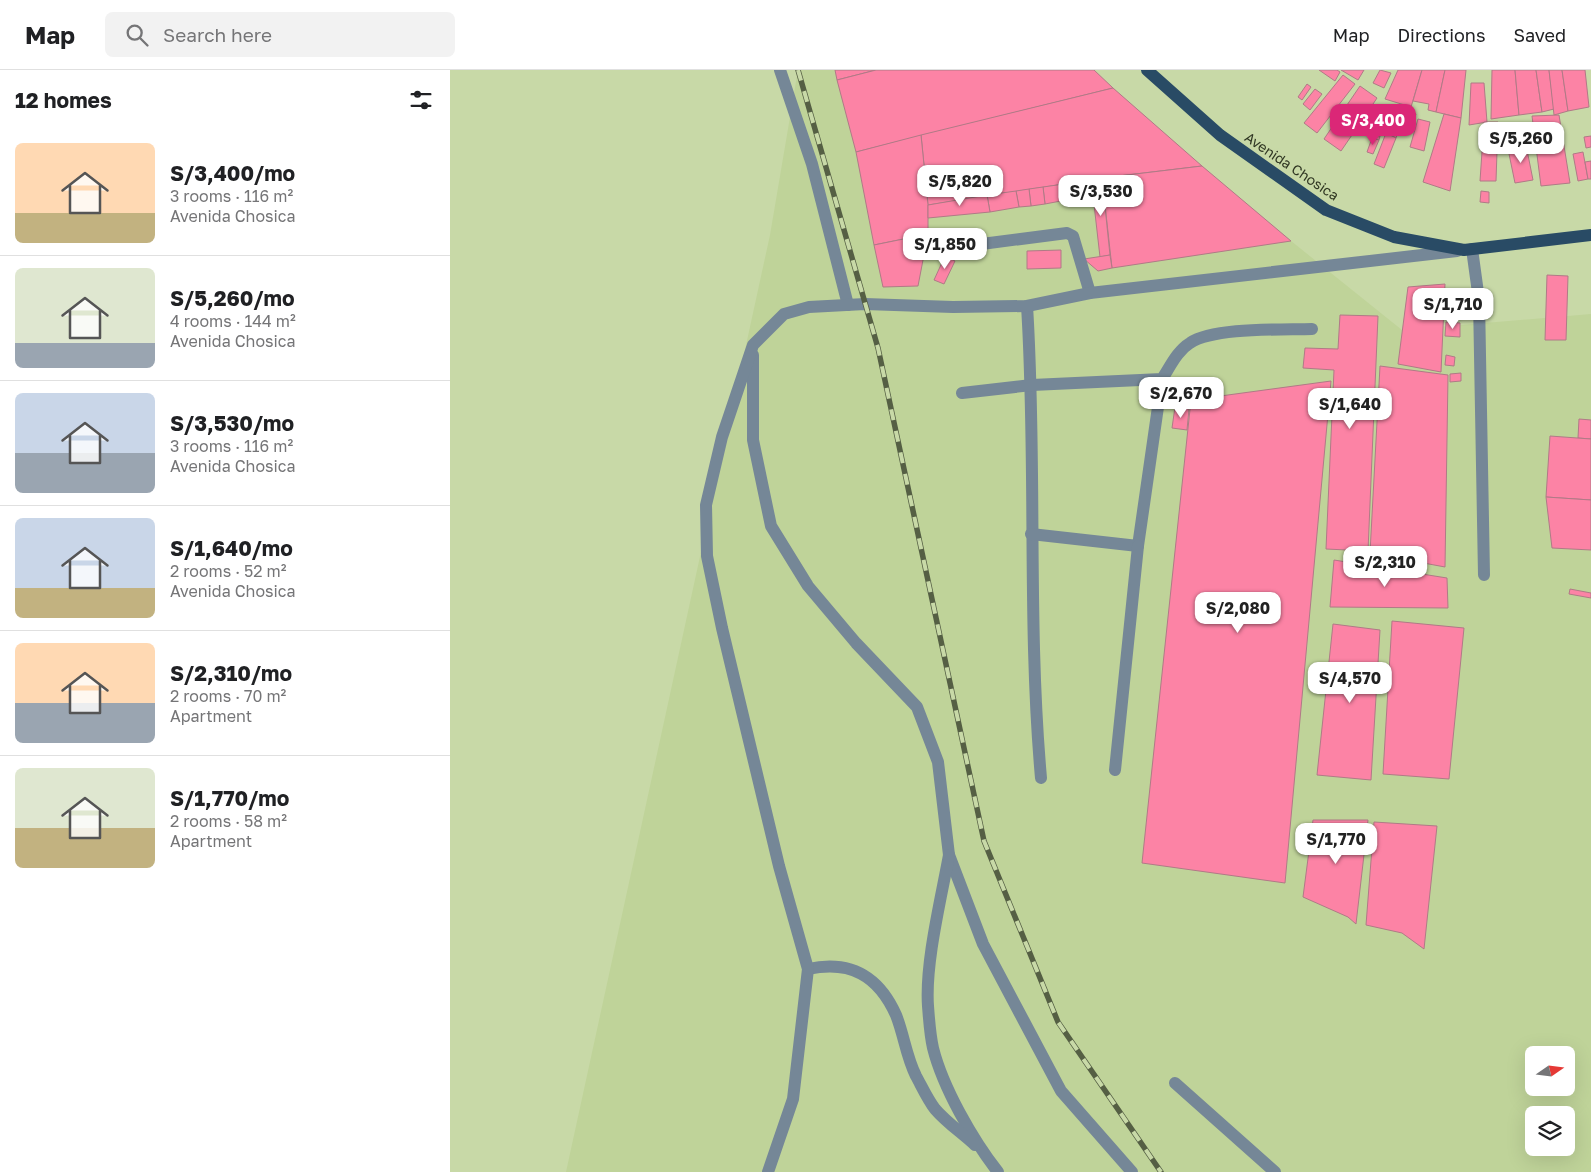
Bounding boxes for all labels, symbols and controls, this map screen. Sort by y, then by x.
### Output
search box [105,12,455,57]
text: Map [25,20,75,49]
icon: search [123,21,151,49]
text: Search here [163,23,272,46]
text: Map [1333,24,1369,46]
text: Directions [1397,24,1485,46]
text: Saved [1513,24,1566,46]
icon: filters [407,86,435,114]
text: 12 homes [15,87,112,113]
pin: S/3,400 [1327,104,1419,146]
text: S/3,400 [1341,110,1405,130]
pin: S/5,260 [1475,122,1567,164]
street label: Avenida Chosica [1242,128,1342,204]
text: S/5,260 [1489,128,1553,148]
text: S/3,400/mo [170,160,295,186]
icon: home [55,163,115,223]
pin: S/5,820 [914,164,1006,207]
text: S/5,820 [928,171,992,191]
pin: S/3,530 [1055,174,1147,217]
text: S/3,530 [1069,181,1133,201]
text: 3 rooms · 116 m² [170,186,293,206]
text: Avenida Chosica [170,206,296,226]
pin: S/1,850 [899,228,991,270]
text: S/1,850 [914,234,976,254]
text: S/5,260/mo [170,285,295,311]
icon: home [55,288,115,348]
pin: S/1,710 [1407,288,1499,330]
text: S/1,710 [1423,294,1483,314]
text: 4 rooms · 144 m² [170,311,296,331]
text: Avenida Chosica [170,331,296,351]
pin: S/2,670 [1135,376,1227,419]
text: S/2,670 [1150,383,1212,403]
pin: S/1,640 [1304,388,1396,430]
text: S/1,640 [1319,394,1381,414]
text: S/3,530/mo [170,410,294,436]
icon: home [55,413,115,473]
text: 3 rooms · 116 m² [170,436,293,456]
text: Avenida Chosica [170,456,296,476]
text: S/1,640/mo [170,535,293,561]
icon: home [55,538,115,598]
pin: S/2,310 [1339,546,1431,588]
text: S/2,310 [1354,552,1416,572]
text: 2 rooms · 52 m² [170,561,286,581]
text: Avenida Chosica [170,581,296,601]
pin: S/2,080 [1192,592,1284,634]
text: S/2,080 [1206,598,1270,618]
text: S/2,310/mo [170,660,292,686]
pin: S/4,570 [1304,662,1396,704]
icon: home [55,663,115,723]
text: S/4,570 [1319,668,1381,688]
text: 2 rooms · 70 m² [170,686,286,706]
text: Apartment [170,706,252,726]
text: S/1,770/mo [170,785,289,811]
icon: home [55,788,115,848]
text: 2 rooms · 58 m² [170,811,287,831]
pin: S/1,770 [1290,822,1382,865]
text: S/1,770 [1306,829,1366,849]
text: Apartment [170,831,252,851]
north arrow [1525,1046,1575,1096]
map controls [1525,1046,1575,1156]
button: layers [1525,1106,1575,1156]

